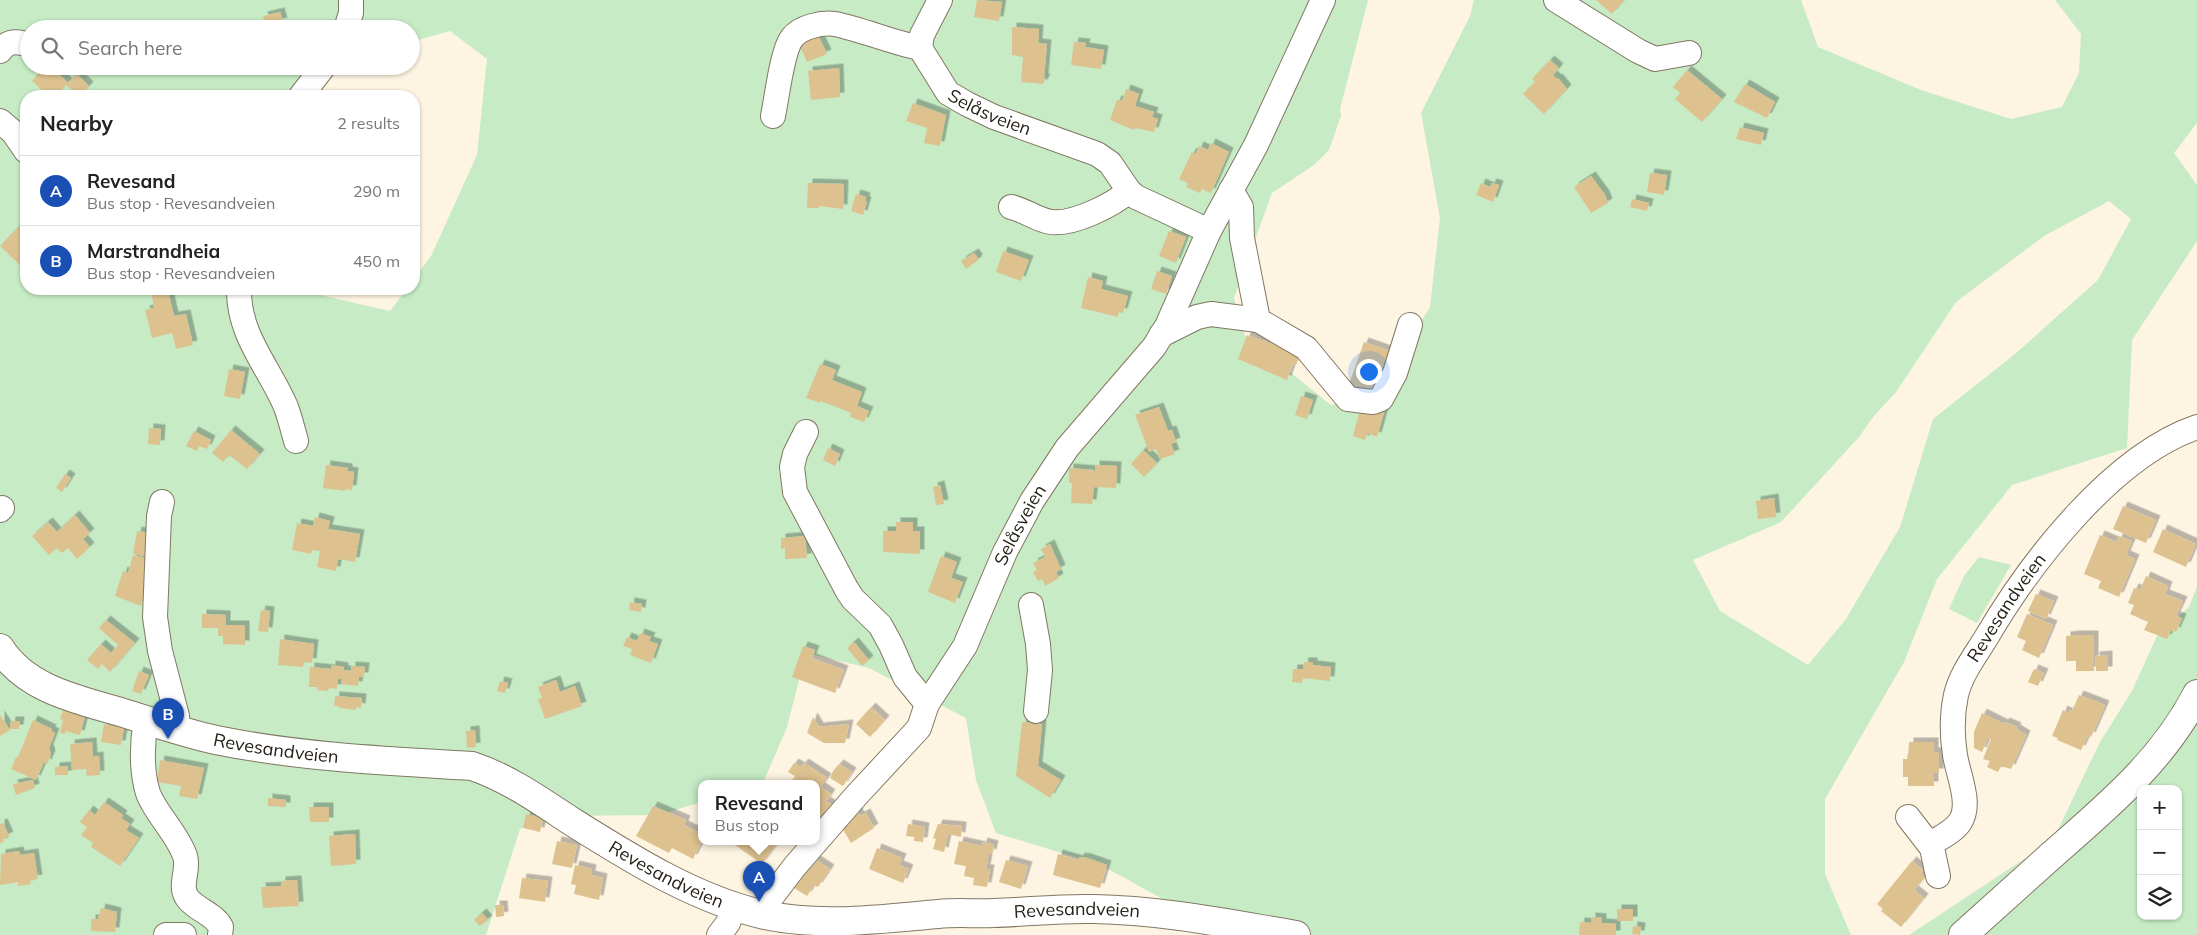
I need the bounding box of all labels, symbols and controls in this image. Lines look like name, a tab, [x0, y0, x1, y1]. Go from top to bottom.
search box	[20, 20, 420, 75]
icon: search	[38, 34, 66, 62]
text: Search here	[78, 36, 182, 60]
street label: Selåsveien	[944, 83, 1034, 140]
text: Nearby	[40, 110, 113, 136]
text: 2 results	[337, 113, 400, 133]
text: Revesand	[87, 169, 175, 193]
text: A	[50, 181, 62, 201]
text: 290 m	[353, 181, 400, 201]
text: Bus stop · Revesandveien	[87, 193, 275, 213]
text: Marstrandheia	[87, 239, 220, 263]
text: B	[50, 251, 62, 271]
text: 450 m	[353, 251, 400, 271]
text: Bus stop · Revesandveien	[87, 263, 275, 283]
your location	[1356, 359, 1382, 385]
street label: Selåsveien	[989, 480, 1051, 569]
street label: Revesandveien	[1962, 548, 2051, 666]
pin: B	[152, 698, 184, 739]
street label: Revesandveien	[211, 728, 340, 768]
popup	[698, 780, 820, 845]
map controls	[2137, 785, 2182, 920]
button: +	[2137, 785, 2182, 830]
text: Revesand	[715, 791, 803, 815]
text: Bus stop	[715, 815, 779, 835]
button: −	[2137, 830, 2182, 875]
street label: Revesandveien	[605, 835, 727, 913]
pin: A	[743, 861, 775, 902]
button: layers	[2137, 875, 2182, 920]
street label: Revesandveien	[1013, 897, 1141, 923]

